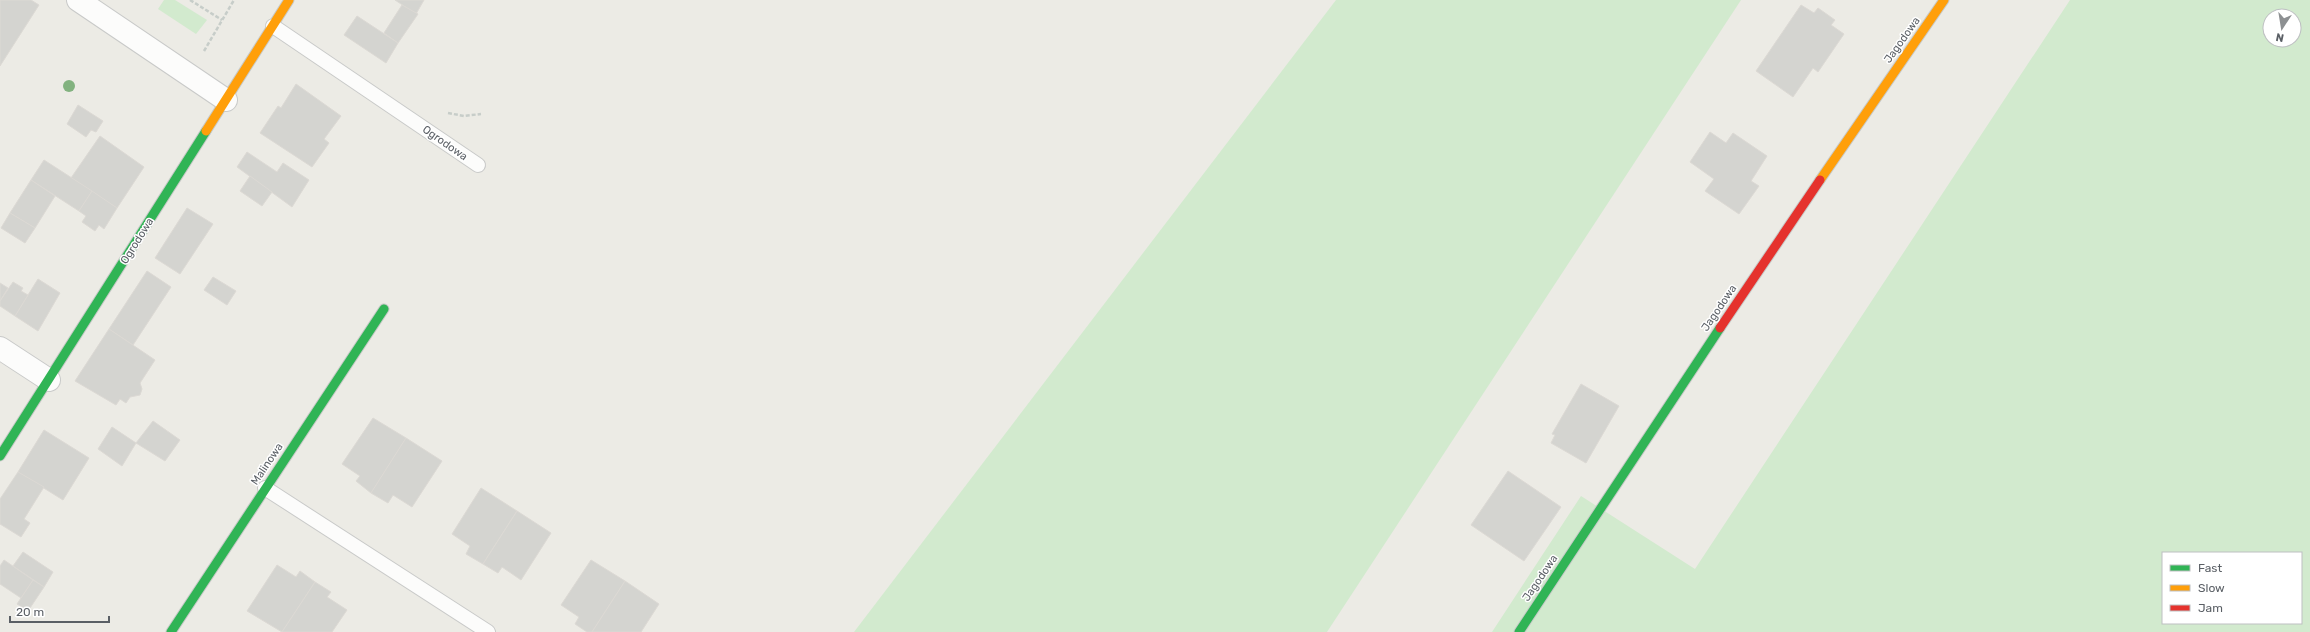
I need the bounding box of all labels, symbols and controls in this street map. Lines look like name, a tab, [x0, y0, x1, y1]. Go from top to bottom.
north arrow	[2262, 8, 2302, 48]
street label: Jagodowa	[1881, 14, 1923, 66]
text: N	[2275, 30, 2285, 44]
street label: Ogrodowa	[420, 123, 470, 163]
street label: Ogrodowa	[118, 216, 156, 266]
street label: Jagodowa	[1699, 282, 1739, 334]
street label: Malinowa	[248, 441, 286, 487]
street label: Jagodowa	[1520, 552, 1560, 604]
legend	[2162, 552, 2302, 624]
text: Fast	[2198, 561, 2222, 575]
text: Slow	[2198, 581, 2225, 595]
scale bar	[10, 598, 109, 624]
text: Jam	[2198, 601, 2223, 615]
text: 20 m	[16, 605, 44, 619]

